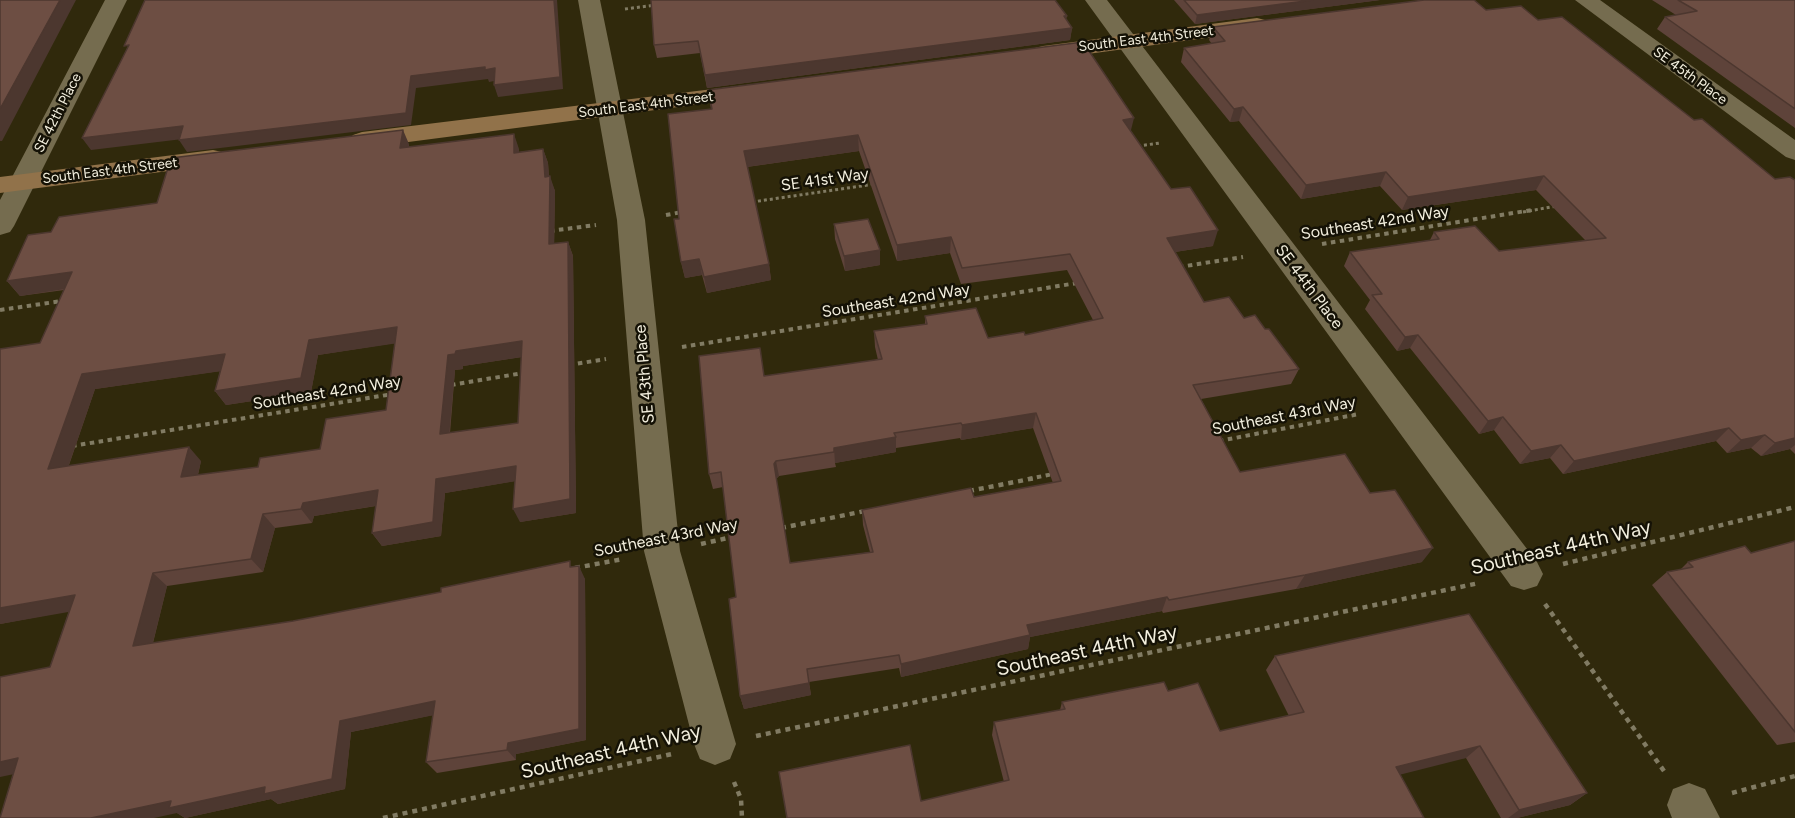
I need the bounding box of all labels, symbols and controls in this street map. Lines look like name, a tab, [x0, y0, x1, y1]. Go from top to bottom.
street label: South East 4th Street	[1077, 22, 1215, 56]
street label: SE 45th Place	[1650, 44, 1730, 108]
street label: SE 42th Place	[31, 70, 85, 156]
street label: South East 4th Street	[577, 88, 715, 122]
street label: South East 4th Street	[41, 154, 179, 188]
street label: SE 41st Way	[780, 164, 870, 196]
street label: Southeast 42nd Way	[1300, 202, 1450, 244]
street label: SE 44th Place	[1271, 241, 1347, 333]
street label: Southeast 42nd Way	[821, 280, 971, 322]
street label: SE 43th Place	[631, 324, 659, 424]
street label: Southeast 42nd Way	[252, 372, 402, 414]
street label: Southeast 43rd Way	[1211, 393, 1357, 439]
street label: Southeast 43rd Way	[593, 515, 739, 561]
street label: Southeast 44th Way	[1469, 516, 1653, 580]
street label: Southeast 44th Way	[994, 620, 1180, 682]
street label: Southeast 44th Way	[519, 720, 703, 784]

